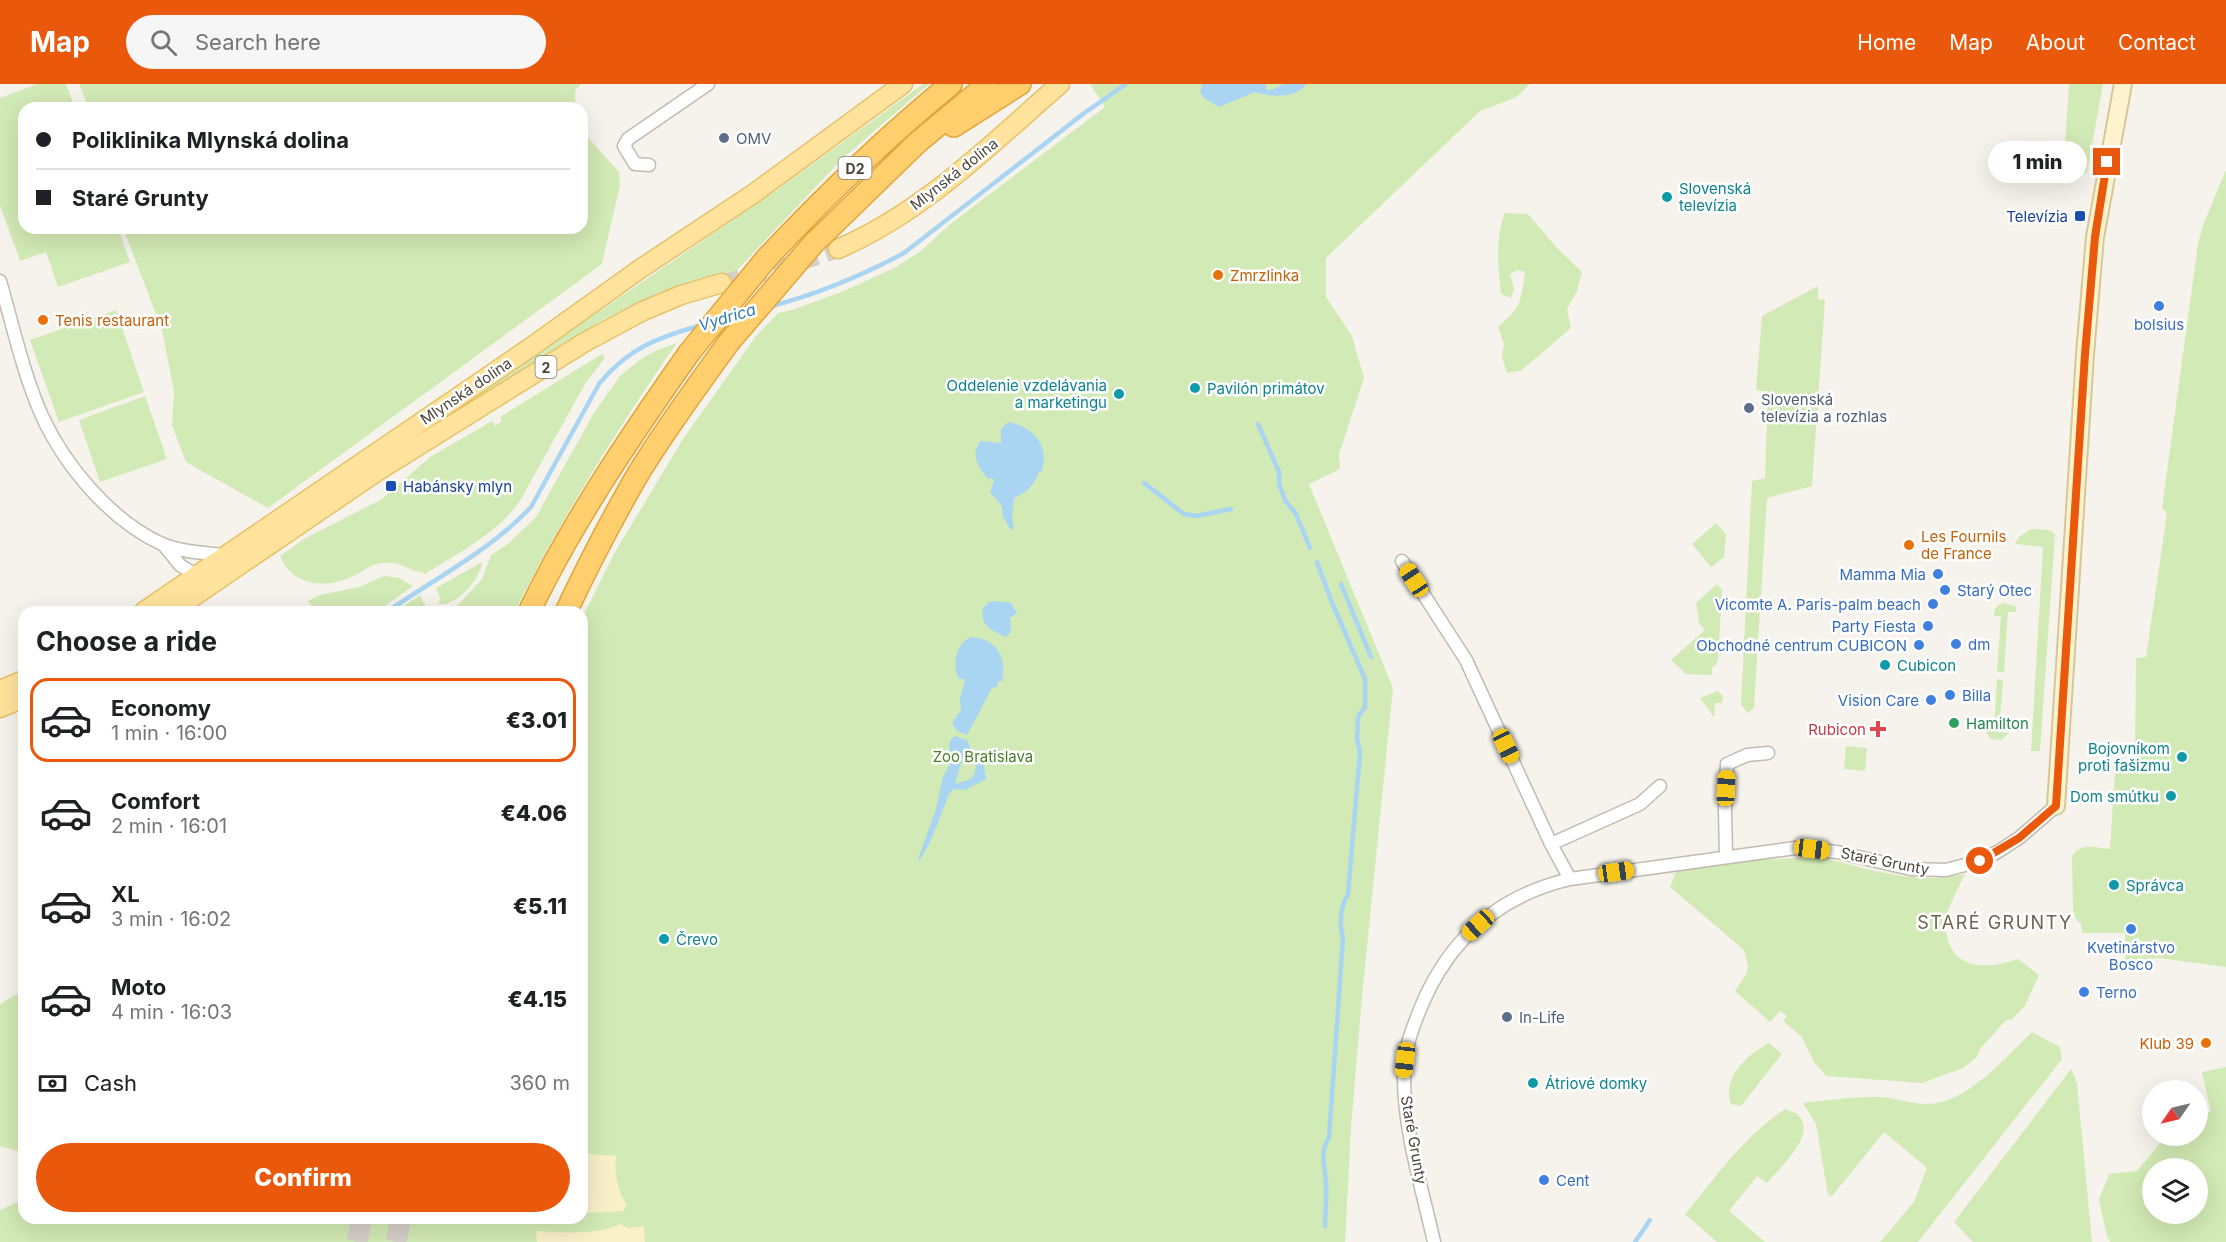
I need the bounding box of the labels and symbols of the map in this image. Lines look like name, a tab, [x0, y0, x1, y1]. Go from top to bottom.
place label: OMV	[736, 129, 771, 148]
marker: OMV	[717, 131, 731, 145]
street label: Mlynská dolina	[906, 134, 1002, 214]
callout: 1 min	[1987, 141, 2086, 183]
route end	[2093, 148, 2120, 175]
road number: D2	[838, 157, 872, 179]
place label: Slovenská televízia	[1679, 179, 1751, 215]
marker: Slovenská televízia	[1660, 190, 1674, 204]
place label: Televízia	[2006, 207, 2068, 226]
marker: Televízia	[2073, 209, 2087, 223]
place label: Zmrzlinka	[1230, 266, 1299, 285]
marker: Zmrzlinka	[1211, 268, 1225, 282]
water label: Vydrica	[696, 299, 758, 335]
marker: bolsius	[2152, 299, 2166, 313]
place label: Tenis restaurant	[55, 311, 169, 330]
marker: Tenis restaurant	[36, 313, 50, 327]
place label: bolsius	[2134, 315, 2184, 334]
street label: Mlynská dolina	[417, 353, 515, 429]
road number: 2	[536, 356, 556, 378]
place label: Oddelenie vzdelávania a marketingu	[947, 376, 1107, 412]
place label: Pavilón primátov	[1207, 379, 1325, 398]
marker: Pavilón primátov	[1188, 381, 1202, 395]
marker: Oddelenie vzdelávania a marketingu	[1112, 387, 1126, 401]
place label: Slovenská televízia a rozhlas	[1761, 390, 1887, 426]
marker: Slovenská televízia a rozhlas	[1742, 401, 1756, 415]
place label: Habánsky mlyn	[403, 477, 512, 496]
marker: Habánsky mlyn	[384, 479, 398, 493]
place label: Les Fournils de France	[1921, 527, 2006, 563]
marker: Les Fournils de France	[1902, 538, 1916, 552]
car	[1397, 560, 1431, 600]
place label: Mamma Mia	[1840, 565, 1926, 584]
marker: Mamma Mia	[1931, 567, 1945, 581]
place label: Starý Otec	[1957, 581, 2032, 600]
marker: Starý Otec	[1938, 583, 1952, 597]
place label: Vicomte A. Paris-palm beach	[1715, 595, 1921, 614]
marker: Vicomte A. Paris-palm beach	[1926, 597, 1940, 611]
place label: Party Fiesta	[1832, 617, 1916, 636]
marker: Party Fiesta	[1921, 619, 1935, 633]
place label: dm	[1968, 635, 1990, 654]
place label: Obchodné centrum CUBICON	[1696, 636, 1907, 655]
marker: dm	[1949, 637, 1963, 651]
marker: Obchodné centrum CUBICON	[1912, 638, 1926, 652]
place label: Cubicon	[1897, 656, 1956, 675]
marker: Cubicon	[1878, 658, 1892, 672]
place label: Billa	[1962, 686, 1991, 705]
marker: Billa	[1943, 688, 1957, 702]
place label: Vision Care	[1838, 691, 1919, 710]
marker: Vision Care	[1924, 693, 1938, 707]
place label: Hamilton	[1966, 714, 2029, 733]
marker: Hamilton	[1947, 716, 1961, 730]
place label: Rubicon	[1808, 720, 1866, 739]
marker: Rubicon	[1871, 722, 1885, 736]
car	[1490, 726, 1522, 766]
place label: Bojovníkom proti fašizmu	[2078, 739, 2170, 775]
park label: Zoo Bratislava	[933, 747, 1033, 766]
marker: Bojovníkom proti fašizmu	[2175, 750, 2189, 764]
car	[1716, 770, 1736, 806]
place label: Dom smútku	[2070, 787, 2159, 806]
marker: Dom smútku	[2164, 789, 2178, 803]
car	[1793, 838, 1831, 860]
street label: Staré Grunty	[1839, 843, 1931, 879]
route start	[1966, 847, 1993, 874]
car	[1597, 861, 1635, 883]
place label: Správca	[2126, 876, 2184, 895]
marker: Správca	[2107, 878, 2121, 892]
car	[1459, 906, 1497, 944]
district label: STARÉ GRUNTY	[1917, 911, 2073, 933]
marker: Kvetinárstvo Bosco	[2124, 922, 2138, 936]
place label: Črevo	[676, 930, 718, 949]
marker: Črevo	[657, 932, 671, 946]
place label: Kvetinárstvo Bosco	[2087, 938, 2175, 974]
place label: Terno	[2096, 983, 2137, 1002]
marker: Terno	[2077, 985, 2091, 999]
place label: In-Life	[1519, 1008, 1565, 1027]
marker: In-Life	[1500, 1010, 1514, 1024]
place label: Klub 39	[2139, 1034, 2194, 1053]
marker: Klub 39	[2199, 1036, 2213, 1050]
car	[1394, 1041, 1416, 1079]
place label: Átriové domky	[1545, 1074, 1648, 1093]
marker: Átriové domky	[1526, 1076, 1540, 1090]
north arrow	[2142, 1080, 2208, 1146]
street label: Staré Grunty	[1397, 1094, 1431, 1186]
place label: Cent	[1556, 1171, 1590, 1190]
marker: Cent	[1537, 1173, 1551, 1187]

